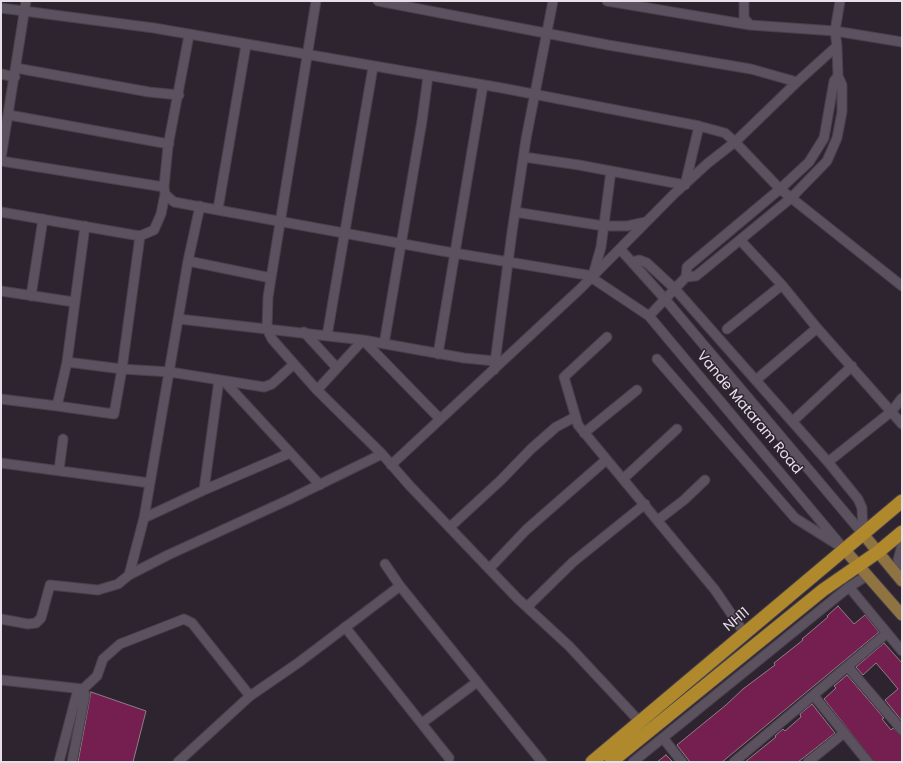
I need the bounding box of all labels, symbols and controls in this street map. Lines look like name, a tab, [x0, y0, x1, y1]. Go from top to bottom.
street label: Vande Mataram Road	[693, 348, 805, 478]
street label: NH11	[721, 604, 753, 636]

